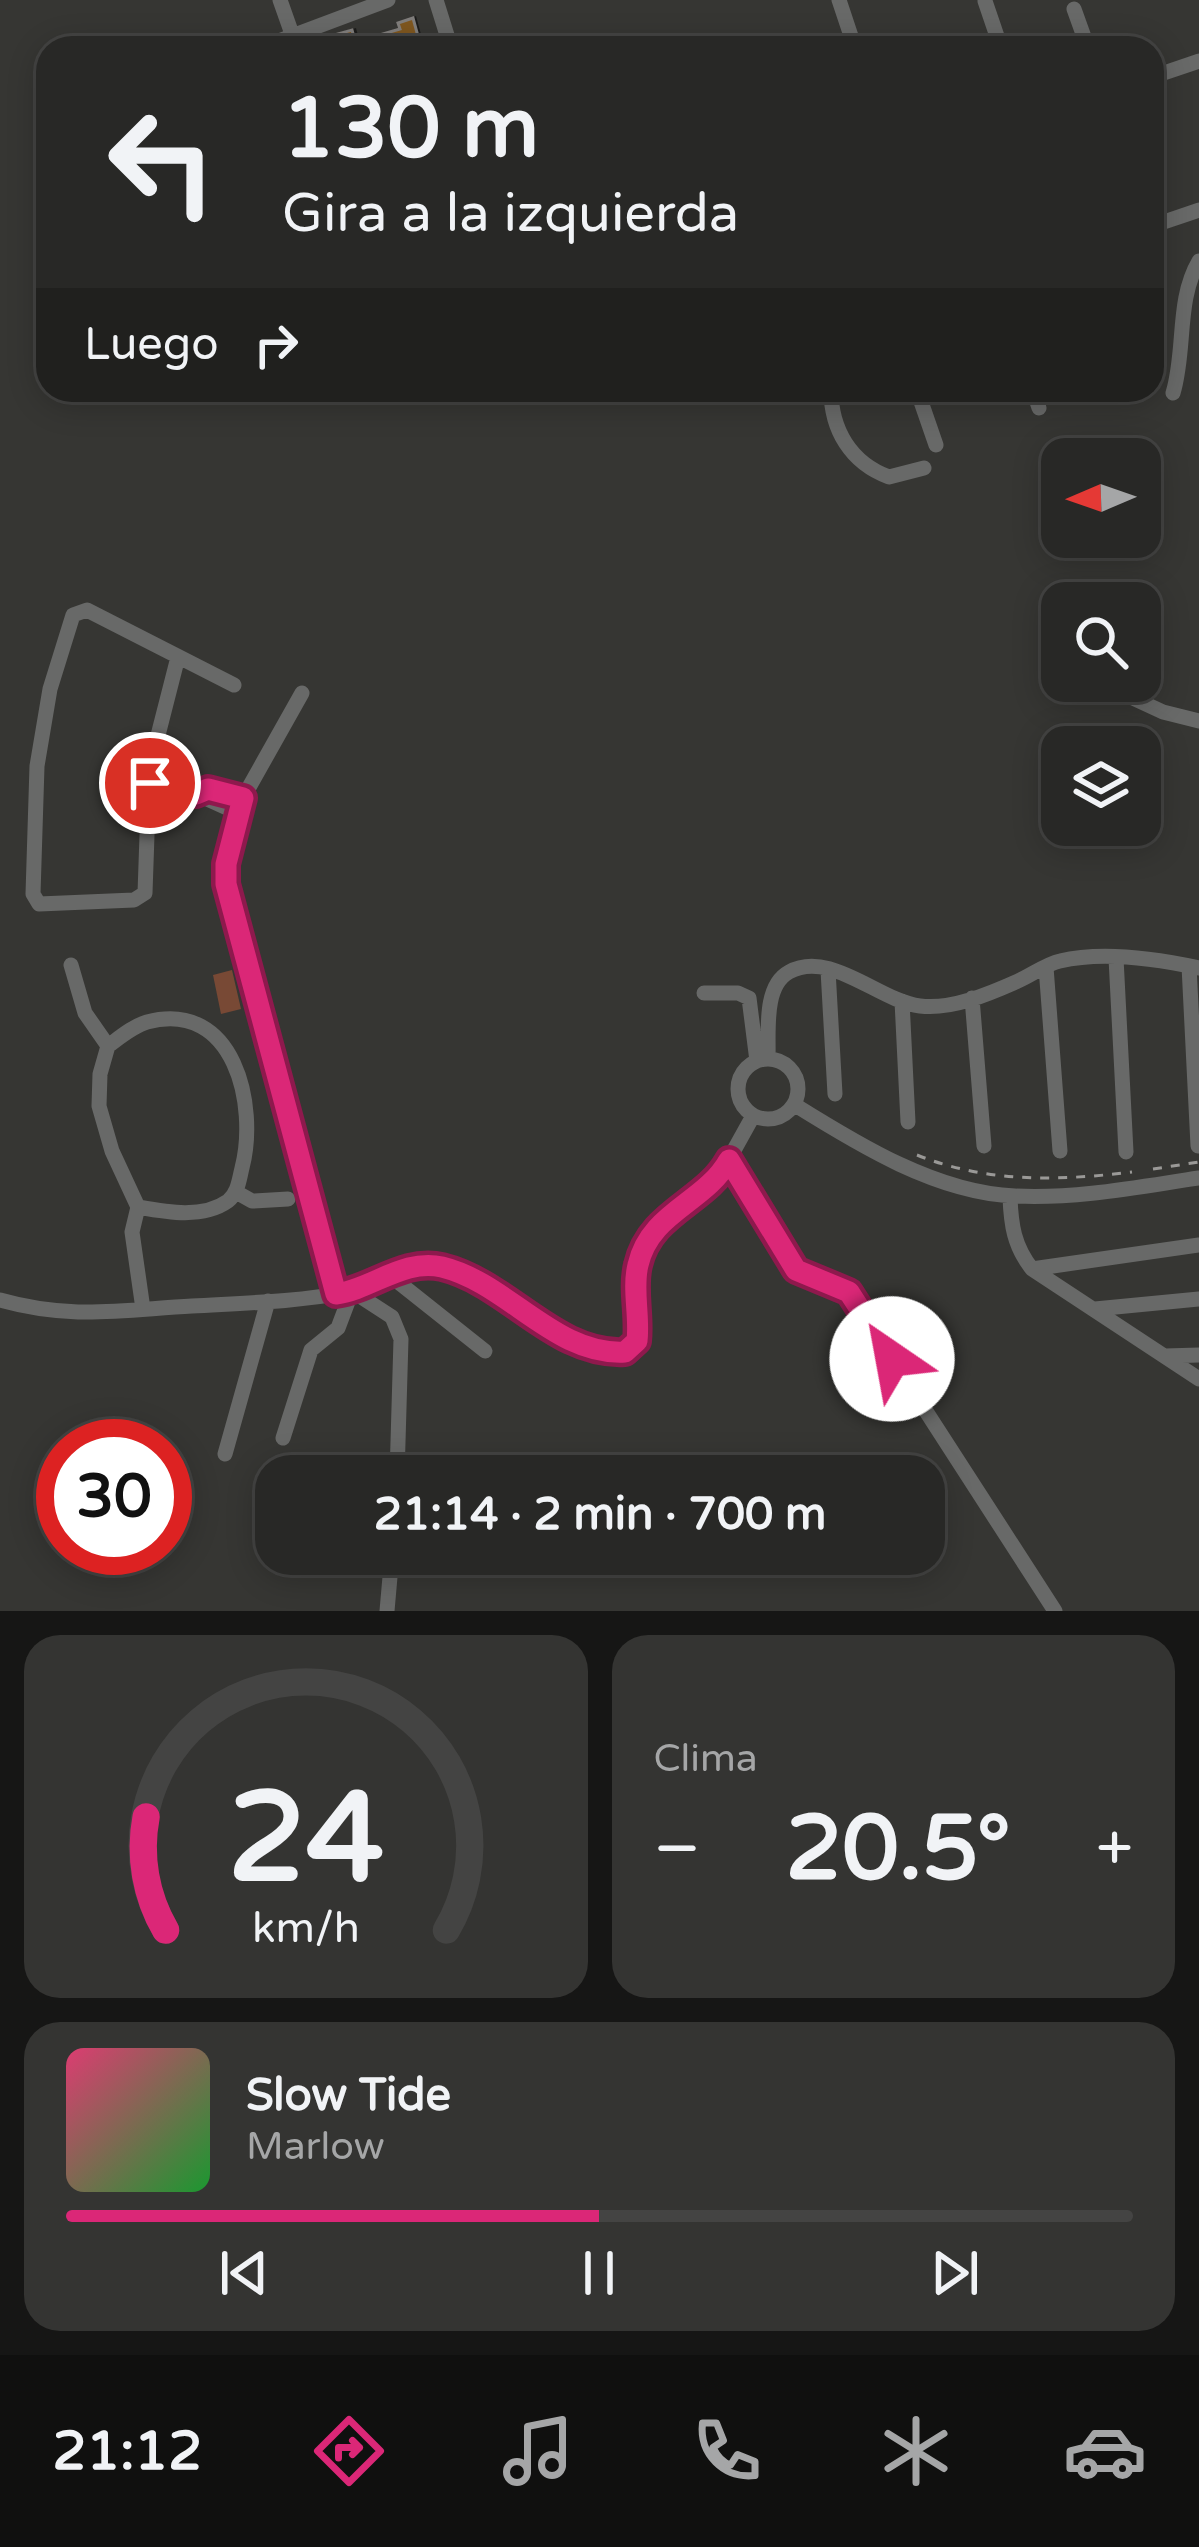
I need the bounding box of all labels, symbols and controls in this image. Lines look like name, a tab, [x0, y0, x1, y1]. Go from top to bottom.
text: 130 m	[282, 79, 539, 180]
icon: left	[84, 84, 240, 240]
text: Gira a la izquierda	[282, 181, 739, 246]
icon: right	[243, 312, 309, 378]
text: Luego	[84, 318, 219, 372]
north arrow	[1041, 438, 1161, 558]
map controls	[1041, 438, 1161, 846]
button: search	[1041, 582, 1161, 702]
button: layers	[1041, 726, 1161, 846]
pin	[99, 732, 201, 834]
icon: arrive	[117, 750, 183, 816]
position arrow	[829, 1296, 955, 1422]
speed limit sign: 30	[36, 1419, 192, 1575]
text: 21:14 · 2 min · 700 m	[374, 1488, 826, 1542]
text: Clima	[654, 1735, 758, 1782]
text: 24	[227, 1764, 384, 1915]
text: 20.5°	[786, 1795, 1011, 1904]
text: −	[654, 1809, 701, 1889]
text: +	[1096, 1809, 1133, 1889]
text: km/h	[252, 1902, 360, 1953]
text: Slow Tide	[246, 2069, 451, 2123]
text: Marlow	[246, 2123, 385, 2170]
icon: previous	[211, 2240, 277, 2306]
icon: pause	[566, 2240, 632, 2306]
icon: next	[922, 2240, 988, 2306]
icon: directions	[307, 2409, 391, 2493]
icon: music	[496, 2409, 580, 2493]
icon: phone	[685, 2409, 769, 2493]
icon: climate	[874, 2409, 958, 2493]
icon: car	[1063, 2409, 1147, 2493]
text: 21:12	[52, 2419, 202, 2484]

